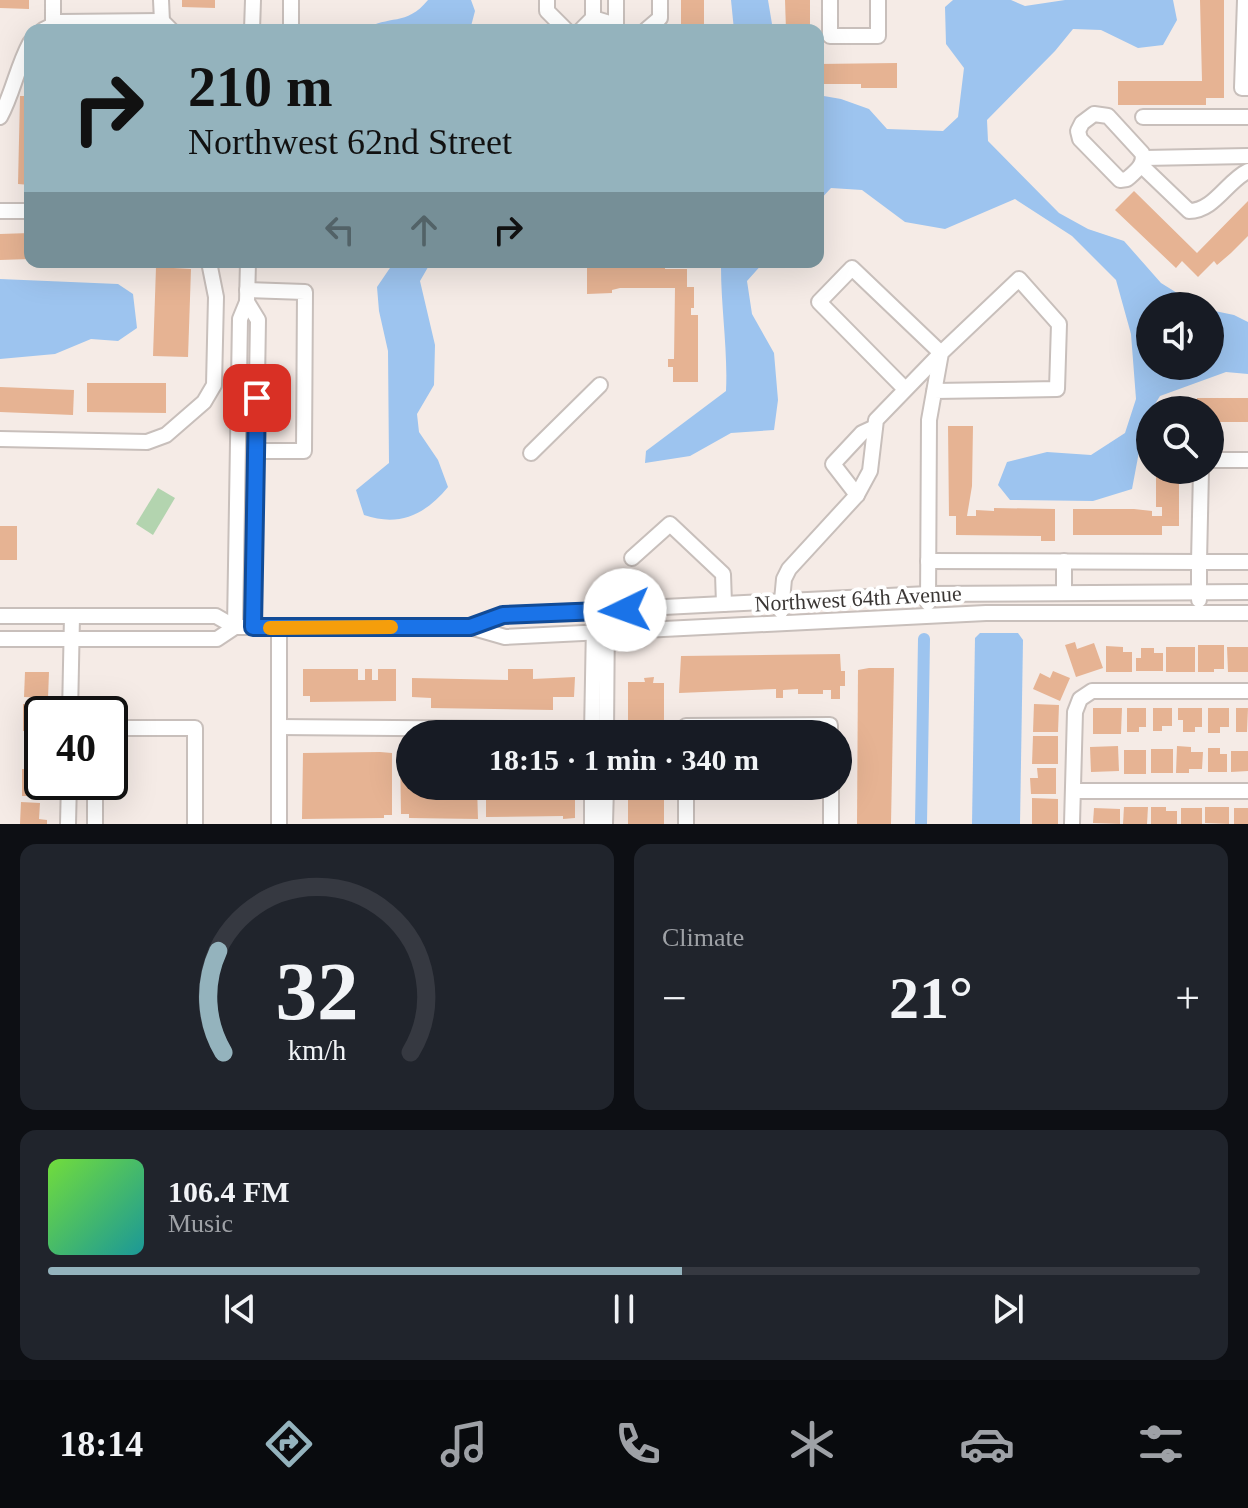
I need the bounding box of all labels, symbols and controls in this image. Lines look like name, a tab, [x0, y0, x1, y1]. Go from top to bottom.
icon: right	[56, 56, 160, 160]
text: 210 m	[188, 56, 333, 118]
text: Northwest 62nd Street	[188, 122, 512, 162]
icon: left	[318, 208, 362, 252]
icon: ahead	[402, 208, 446, 252]
icon: right	[486, 208, 530, 252]
map controls	[1136, 292, 1224, 484]
button: sound	[1136, 292, 1224, 380]
pin	[223, 364, 291, 432]
icon: arrive	[235, 376, 279, 420]
button: search	[1136, 396, 1224, 484]
position arrow	[583, 568, 667, 652]
street label: Northwest 64th Avenue	[754, 581, 962, 616]
speed limit sign: 40	[24, 696, 128, 800]
text: 18:15 · 1 min · 340 m	[489, 743, 759, 776]
text: Climate	[662, 923, 744, 952]
text: 32	[275, 945, 359, 1037]
text: 21°	[889, 965, 973, 1031]
text: −	[662, 974, 687, 1023]
text: +	[1175, 974, 1200, 1023]
text: km/h	[288, 1035, 346, 1066]
text: 106.4 FM	[168, 1175, 290, 1208]
text: Music	[168, 1209, 233, 1238]
icon: previous	[218, 1287, 262, 1331]
icon: pause	[602, 1287, 646, 1331]
icon: next	[986, 1287, 1030, 1331]
icon: directions	[261, 1416, 317, 1472]
icon: music	[436, 1416, 492, 1472]
icon: phone	[610, 1416, 666, 1472]
icon: climate	[784, 1416, 840, 1472]
icon: car	[959, 1416, 1015, 1472]
icon: filters	[1133, 1416, 1189, 1472]
text: 18:14	[59, 1424, 143, 1464]

